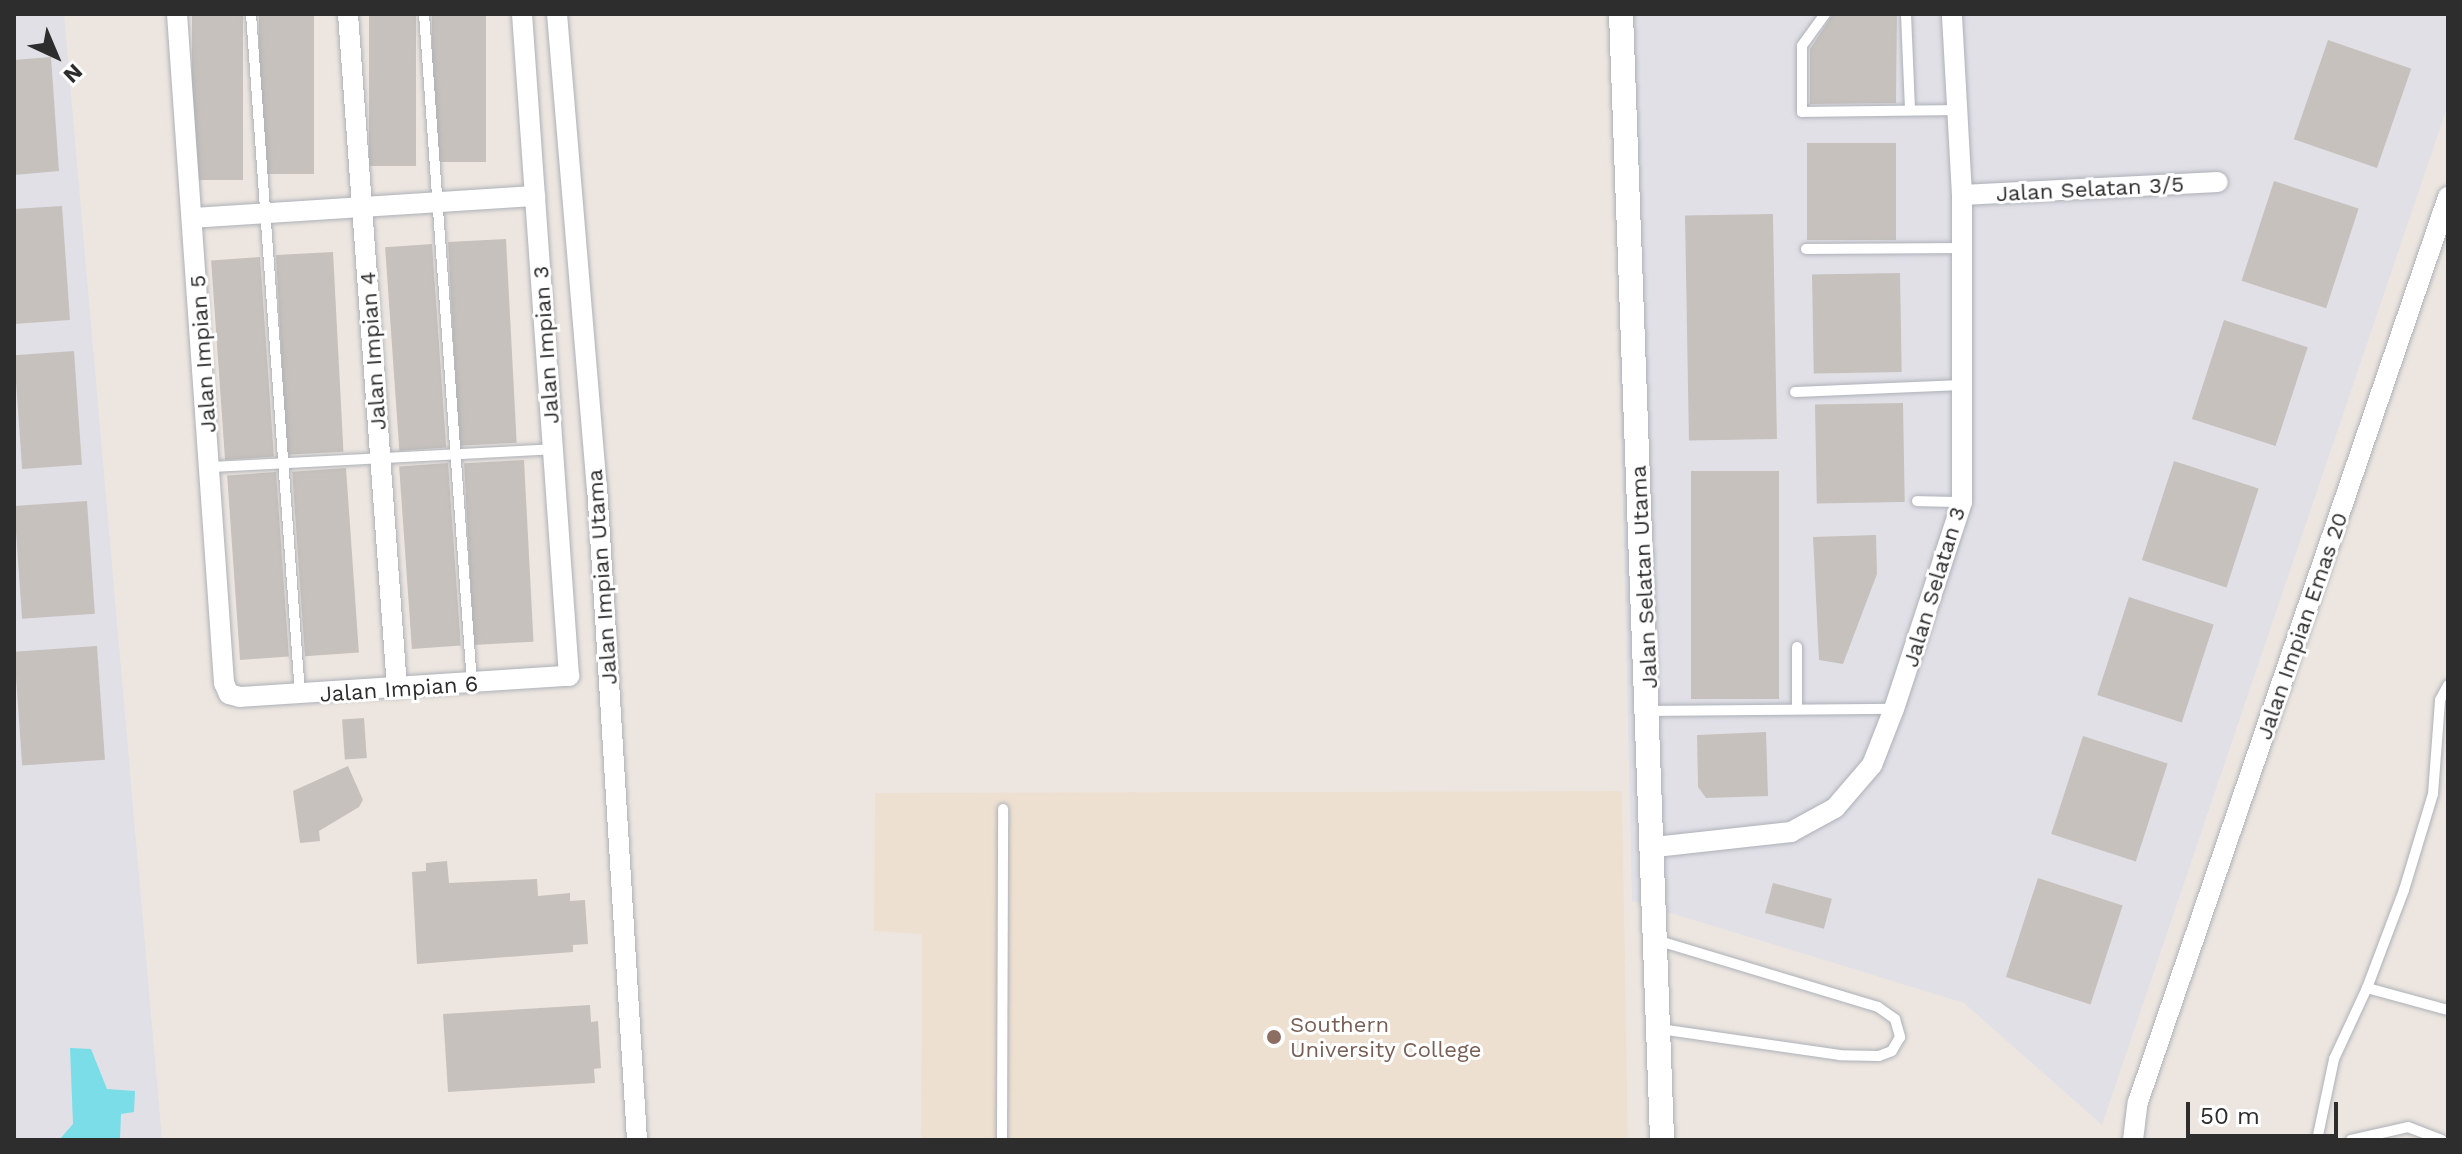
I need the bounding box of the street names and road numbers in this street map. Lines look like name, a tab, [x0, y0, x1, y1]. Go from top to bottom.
street label: Jalan Selatan 3/5	[1995, 171, 2185, 207]
street label: Jalan Impian 3	[527, 265, 565, 425]
street label: Jalan Impian 4	[354, 271, 392, 431]
street label: Jalan Impian 5	[184, 274, 222, 434]
street label: Jalan Selatan Utama	[1625, 465, 1663, 689]
street label: Jalan Impian Utama	[581, 468, 623, 686]
street label: Jalan Selatan 3	[1897, 504, 1971, 670]
street label: Jalan Impian Emas 20	[2251, 509, 2353, 743]
street label: Jalan Impian 6	[319, 670, 479, 708]

